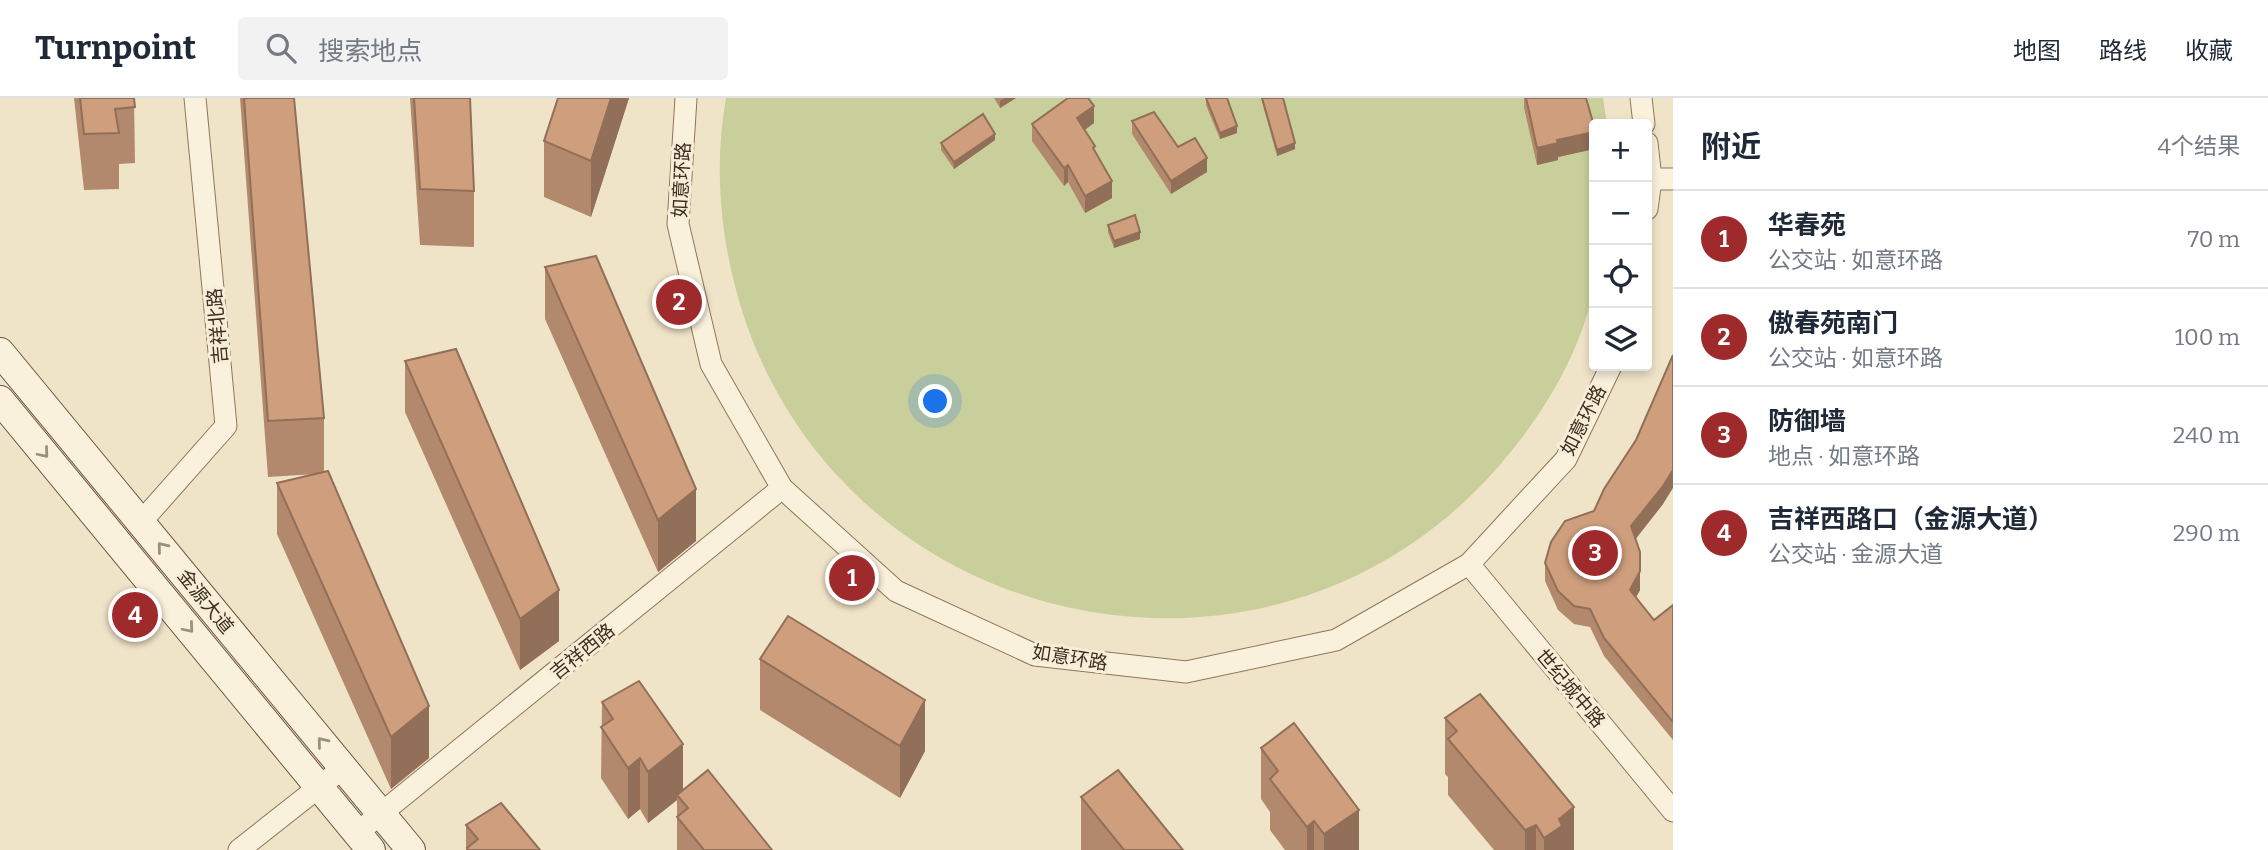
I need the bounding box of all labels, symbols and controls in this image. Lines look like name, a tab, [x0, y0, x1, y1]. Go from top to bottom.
search box	[238, 17, 728, 80]
text: Turnpoint	[35, 28, 196, 68]
icon: search	[262, 29, 300, 67]
text: 搜索地点	[318, 36, 422, 67]
text: 地图	[2013, 37, 2061, 65]
text: 路线	[2099, 37, 2147, 65]
text: 收藏	[2185, 37, 2233, 65]
map controls	[1589, 119, 1652, 371]
button: +	[1589, 119, 1652, 182]
text: 附近	[1701, 129, 1761, 165]
text: 4个结果	[2158, 132, 2240, 160]
street label: 如意环路	[668, 141, 695, 219]
button: −	[1589, 182, 1652, 245]
text: 华春苑	[1768, 210, 1846, 241]
text: 1	[1719, 225, 1729, 253]
text: 70 m	[2188, 225, 2240, 253]
button: locate	[1589, 245, 1652, 308]
text: 公交站 · 如意环路	[1768, 246, 1943, 274]
pin: 2	[656, 276, 702, 328]
street label: 吉祥北路	[203, 287, 232, 365]
button: layers	[1589, 308, 1652, 371]
text: 傲春苑南门	[1768, 308, 1898, 339]
text: 2	[1718, 323, 1730, 351]
text: 100 m	[2175, 323, 2240, 351]
text: 公交站 · 如意环路	[1768, 344, 1943, 372]
street label: 如意环路	[1556, 381, 1611, 459]
your location	[918, 384, 952, 418]
text: 防御墙	[1768, 406, 1846, 437]
text: 3	[1717, 421, 1731, 449]
text: 240 m	[2173, 421, 2240, 449]
text: 地点 · 如意环路	[1768, 442, 1920, 470]
one-way arrow	[35, 445, 48, 457]
text: 吉祥西路口（金源大道）	[1768, 504, 2054, 535]
text: 4	[1717, 519, 1731, 547]
text: 290 m	[2173, 519, 2240, 547]
pin: 3	[1572, 527, 1618, 579]
text: 公交站 · 金源大道	[1768, 540, 1943, 568]
one-way arrow	[158, 543, 170, 556]
pin: 1	[829, 552, 875, 604]
street label: 金源大道	[173, 565, 238, 638]
pin: 4	[112, 589, 158, 641]
street label: 吉祥西路	[546, 619, 619, 684]
one-way arrow	[180, 620, 193, 632]
street label: 如意环路	[1031, 640, 1109, 675]
street label: 世纪城中路	[1531, 645, 1610, 732]
one-way arrow	[318, 738, 330, 751]

